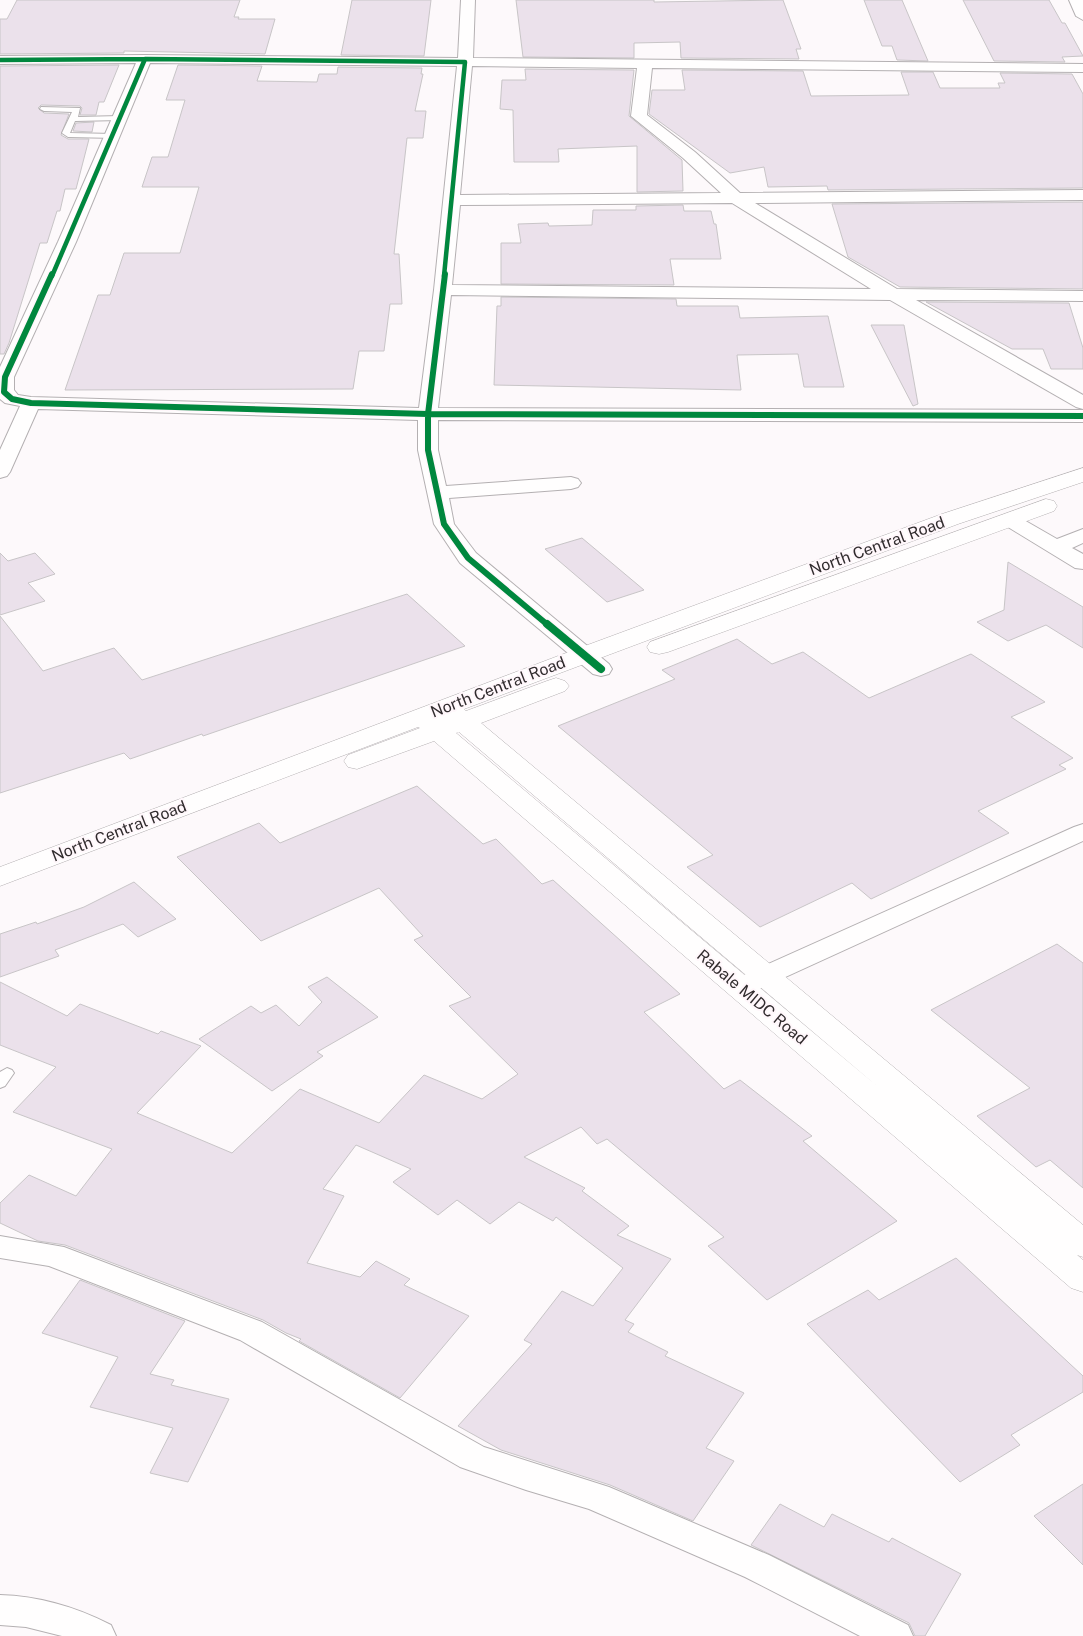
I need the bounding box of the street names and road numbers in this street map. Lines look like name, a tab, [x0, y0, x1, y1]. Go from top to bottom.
street label: North Central Road	[807, 513, 947, 579]
street label: North Central Road	[428, 653, 568, 721]
street label: North Central Road	[49, 797, 189, 865]
street label: Rabale MIDC Road	[693, 945, 811, 1049]

